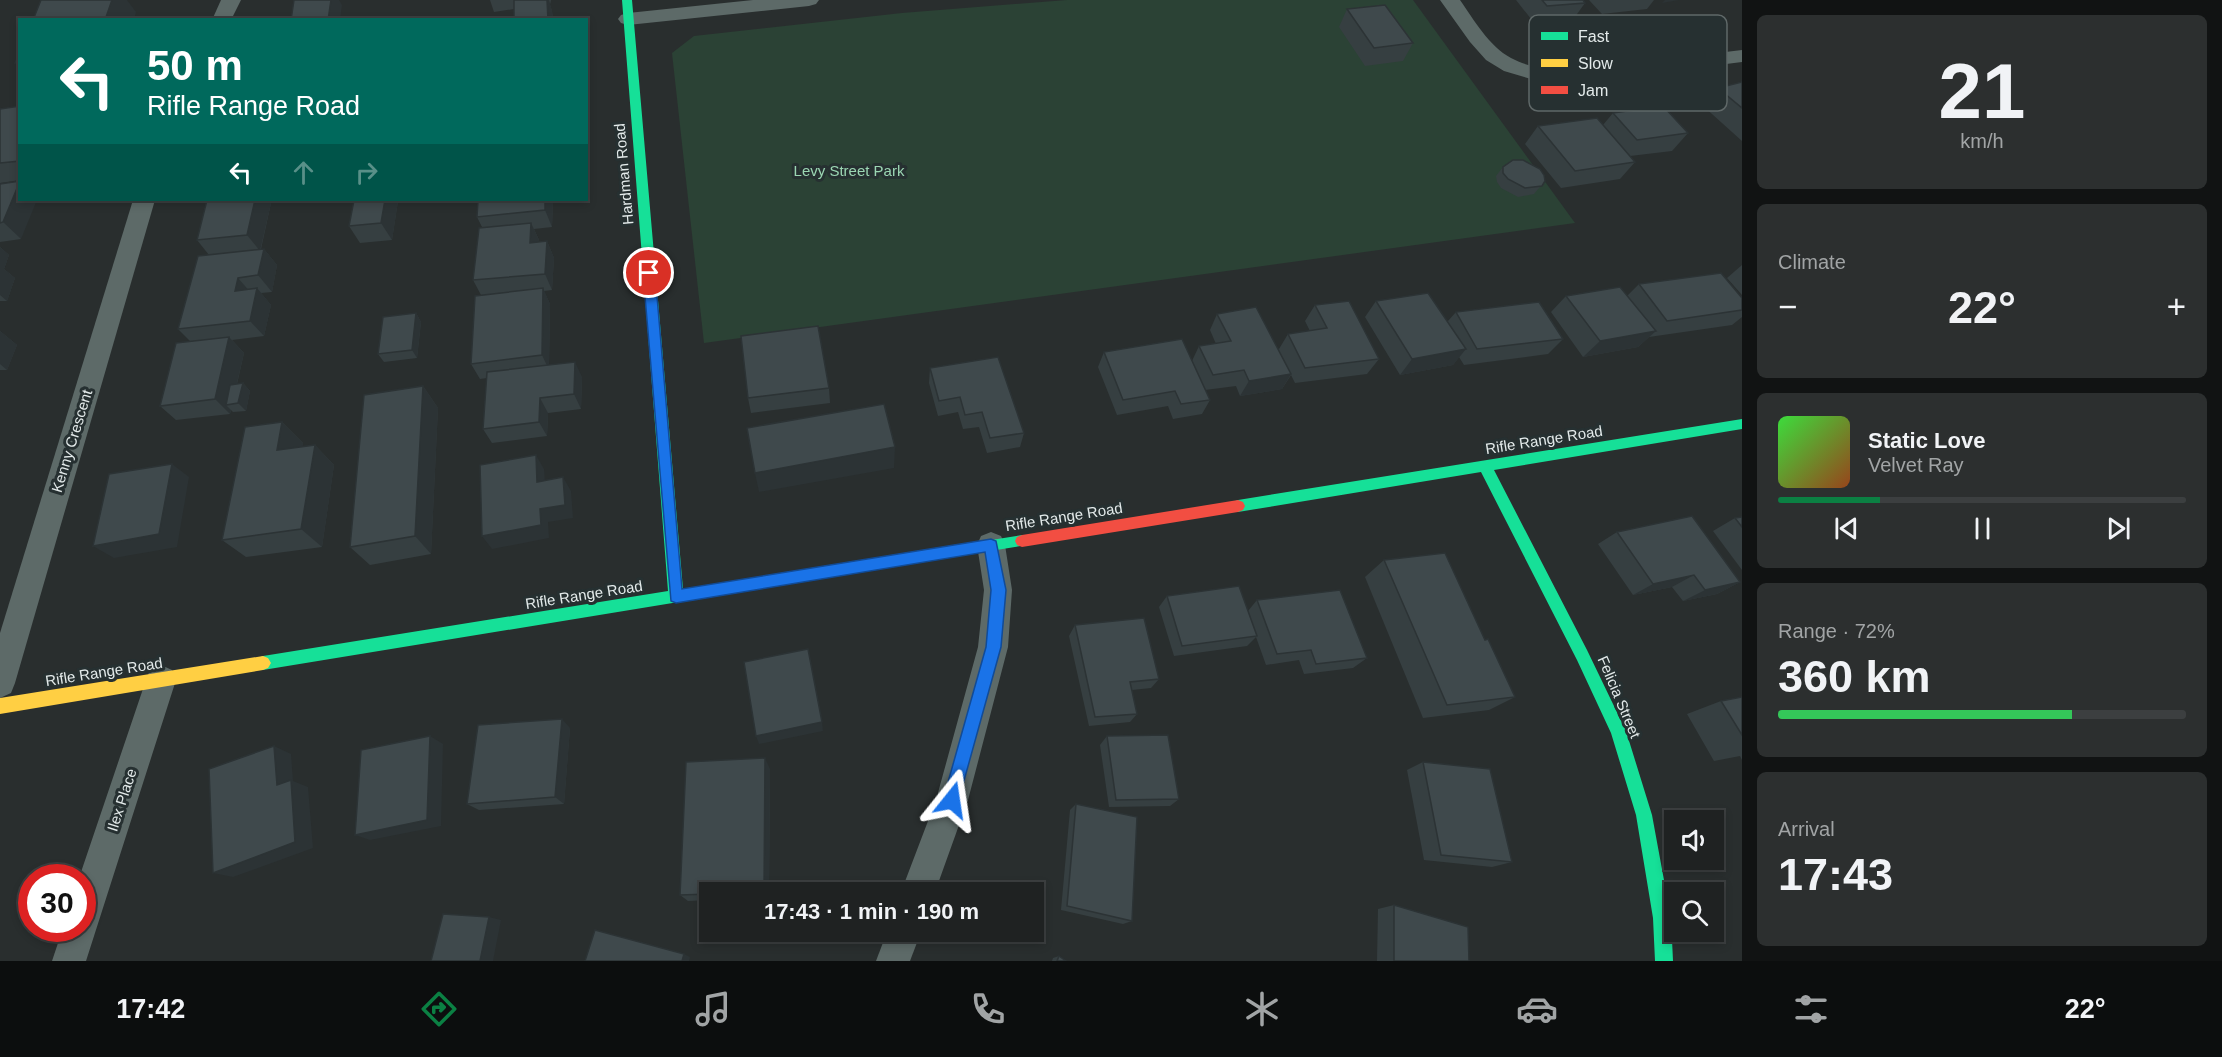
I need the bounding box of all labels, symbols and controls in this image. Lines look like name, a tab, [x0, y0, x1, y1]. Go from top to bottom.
legend	[1529, 15, 1727, 111]
text: Fast	[1578, 28, 1610, 45]
icon: left	[48, 42, 126, 120]
text: 50 m	[147, 42, 243, 89]
text: 21	[1939, 47, 2025, 135]
text: Slow	[1578, 55, 1613, 72]
text: Jam	[1578, 82, 1608, 99]
text: Rifle Range Road	[147, 91, 360, 121]
street label: Hardman Road	[611, 123, 636, 225]
text: km/h	[1960, 130, 2004, 152]
icon: left	[224, 156, 257, 189]
icon: ahead	[287, 156, 320, 189]
icon: right	[350, 156, 383, 189]
park label: Levy Street Park	[794, 162, 905, 179]
pin	[623, 247, 674, 298]
text: Climate	[1778, 251, 1846, 273]
icon: arrive	[632, 256, 665, 289]
text: 22°	[1948, 282, 2016, 333]
text: −	[1778, 288, 1797, 325]
text: +	[2167, 288, 2186, 325]
street label: Kenny Crescent	[48, 387, 95, 494]
street label: Rifle Range Road	[1484, 422, 1604, 457]
text: Static Love	[1868, 428, 1985, 453]
text: Velvet Ray	[1868, 454, 1964, 476]
street label: Rifle Range Road	[1004, 499, 1124, 534]
icon: previous	[1830, 512, 1863, 545]
icon: pause	[1966, 512, 1999, 545]
icon: next	[2102, 512, 2135, 545]
street label: Rifle Range Road	[524, 577, 644, 612]
text: Range · 72%	[1778, 620, 1895, 642]
text: 360 km	[1778, 651, 1931, 702]
street label: Felicia Street	[1595, 653, 1645, 741]
street label: Rifle Range Road	[44, 654, 164, 689]
street label: Ilex Place	[103, 766, 140, 833]
position arrow	[920, 768, 984, 832]
map controls	[1664, 810, 1724, 942]
button: sound	[1664, 810, 1724, 870]
text: Arrival	[1778, 818, 1835, 840]
text: 17:43	[1778, 849, 1893, 900]
speed limit sign: 30	[18, 864, 96, 942]
button: search	[1664, 882, 1724, 942]
text: 17:43 · 1 min · 190 m	[764, 899, 979, 924]
icon: directions	[418, 988, 460, 1030]
icon: music	[692, 988, 734, 1030]
icon: phone	[967, 988, 1009, 1030]
icon: climate	[1241, 988, 1283, 1030]
icon: car	[1516, 988, 1558, 1030]
icon: filters	[1790, 988, 1832, 1030]
text: 17:42	[116, 994, 185, 1024]
text: 22°	[2065, 994, 2106, 1024]

